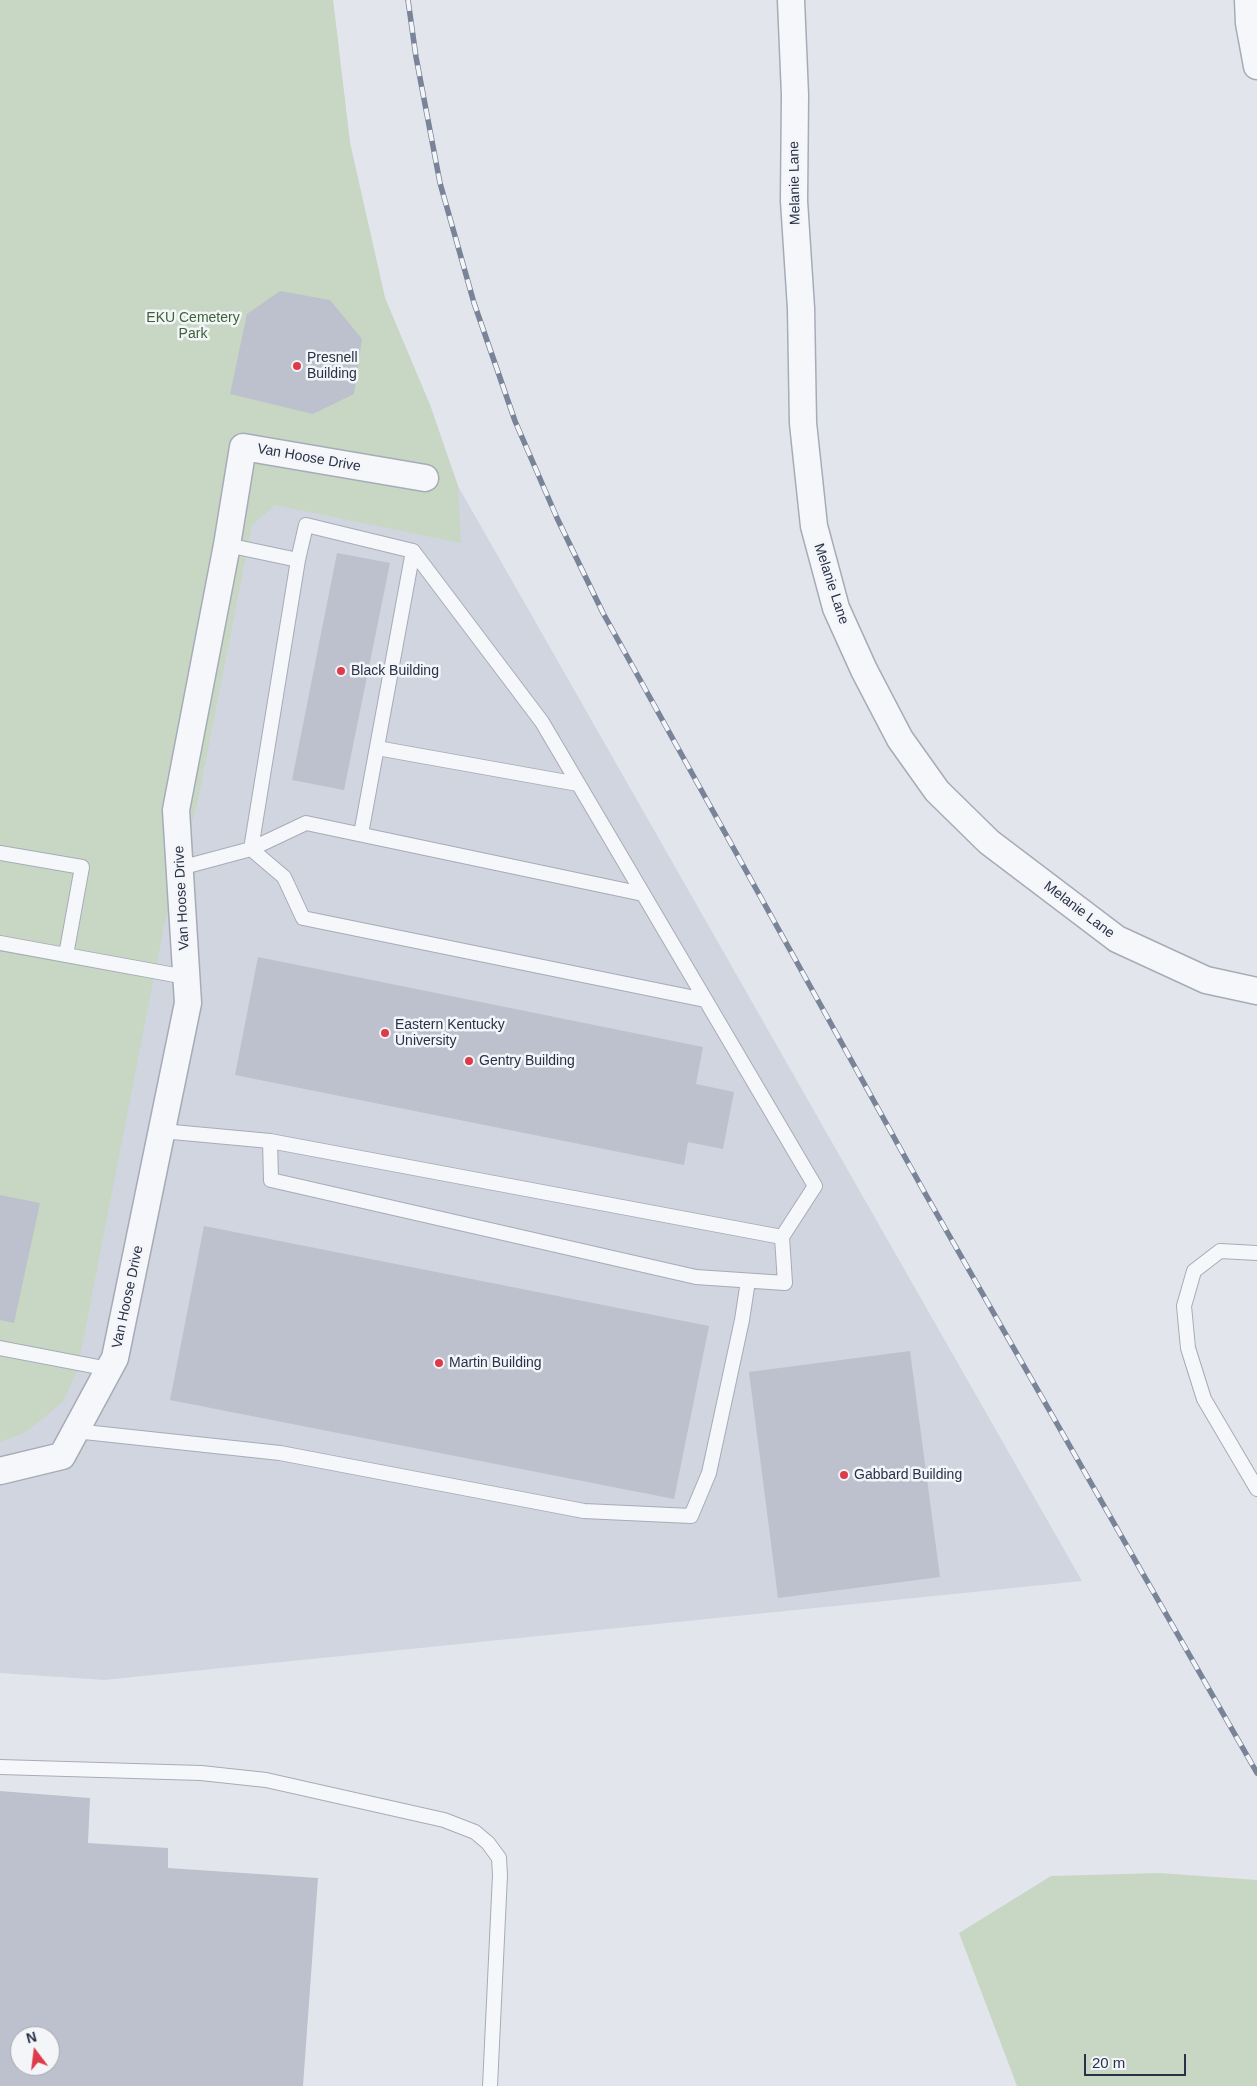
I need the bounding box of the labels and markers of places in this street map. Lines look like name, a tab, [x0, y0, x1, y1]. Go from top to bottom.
place label: Presnell Building	[307, 350, 358, 382]
marker: Presnell Building	[291, 360, 303, 372]
place label: Black Building	[351, 663, 439, 679]
marker: Black Building	[335, 665, 347, 677]
place label: Eastern Kentucky University	[395, 1017, 505, 1050]
marker: Eastern Kentucky University	[379, 1027, 391, 1039]
place label: Gentry Building	[479, 1053, 575, 1069]
marker: Gentry Building	[463, 1055, 475, 1067]
place label: Martin Building	[449, 1355, 542, 1371]
marker: Martin Building	[433, 1357, 445, 1369]
place label: Gabbard Building	[854, 1467, 962, 1483]
marker: Gabbard Building	[838, 1469, 850, 1481]

